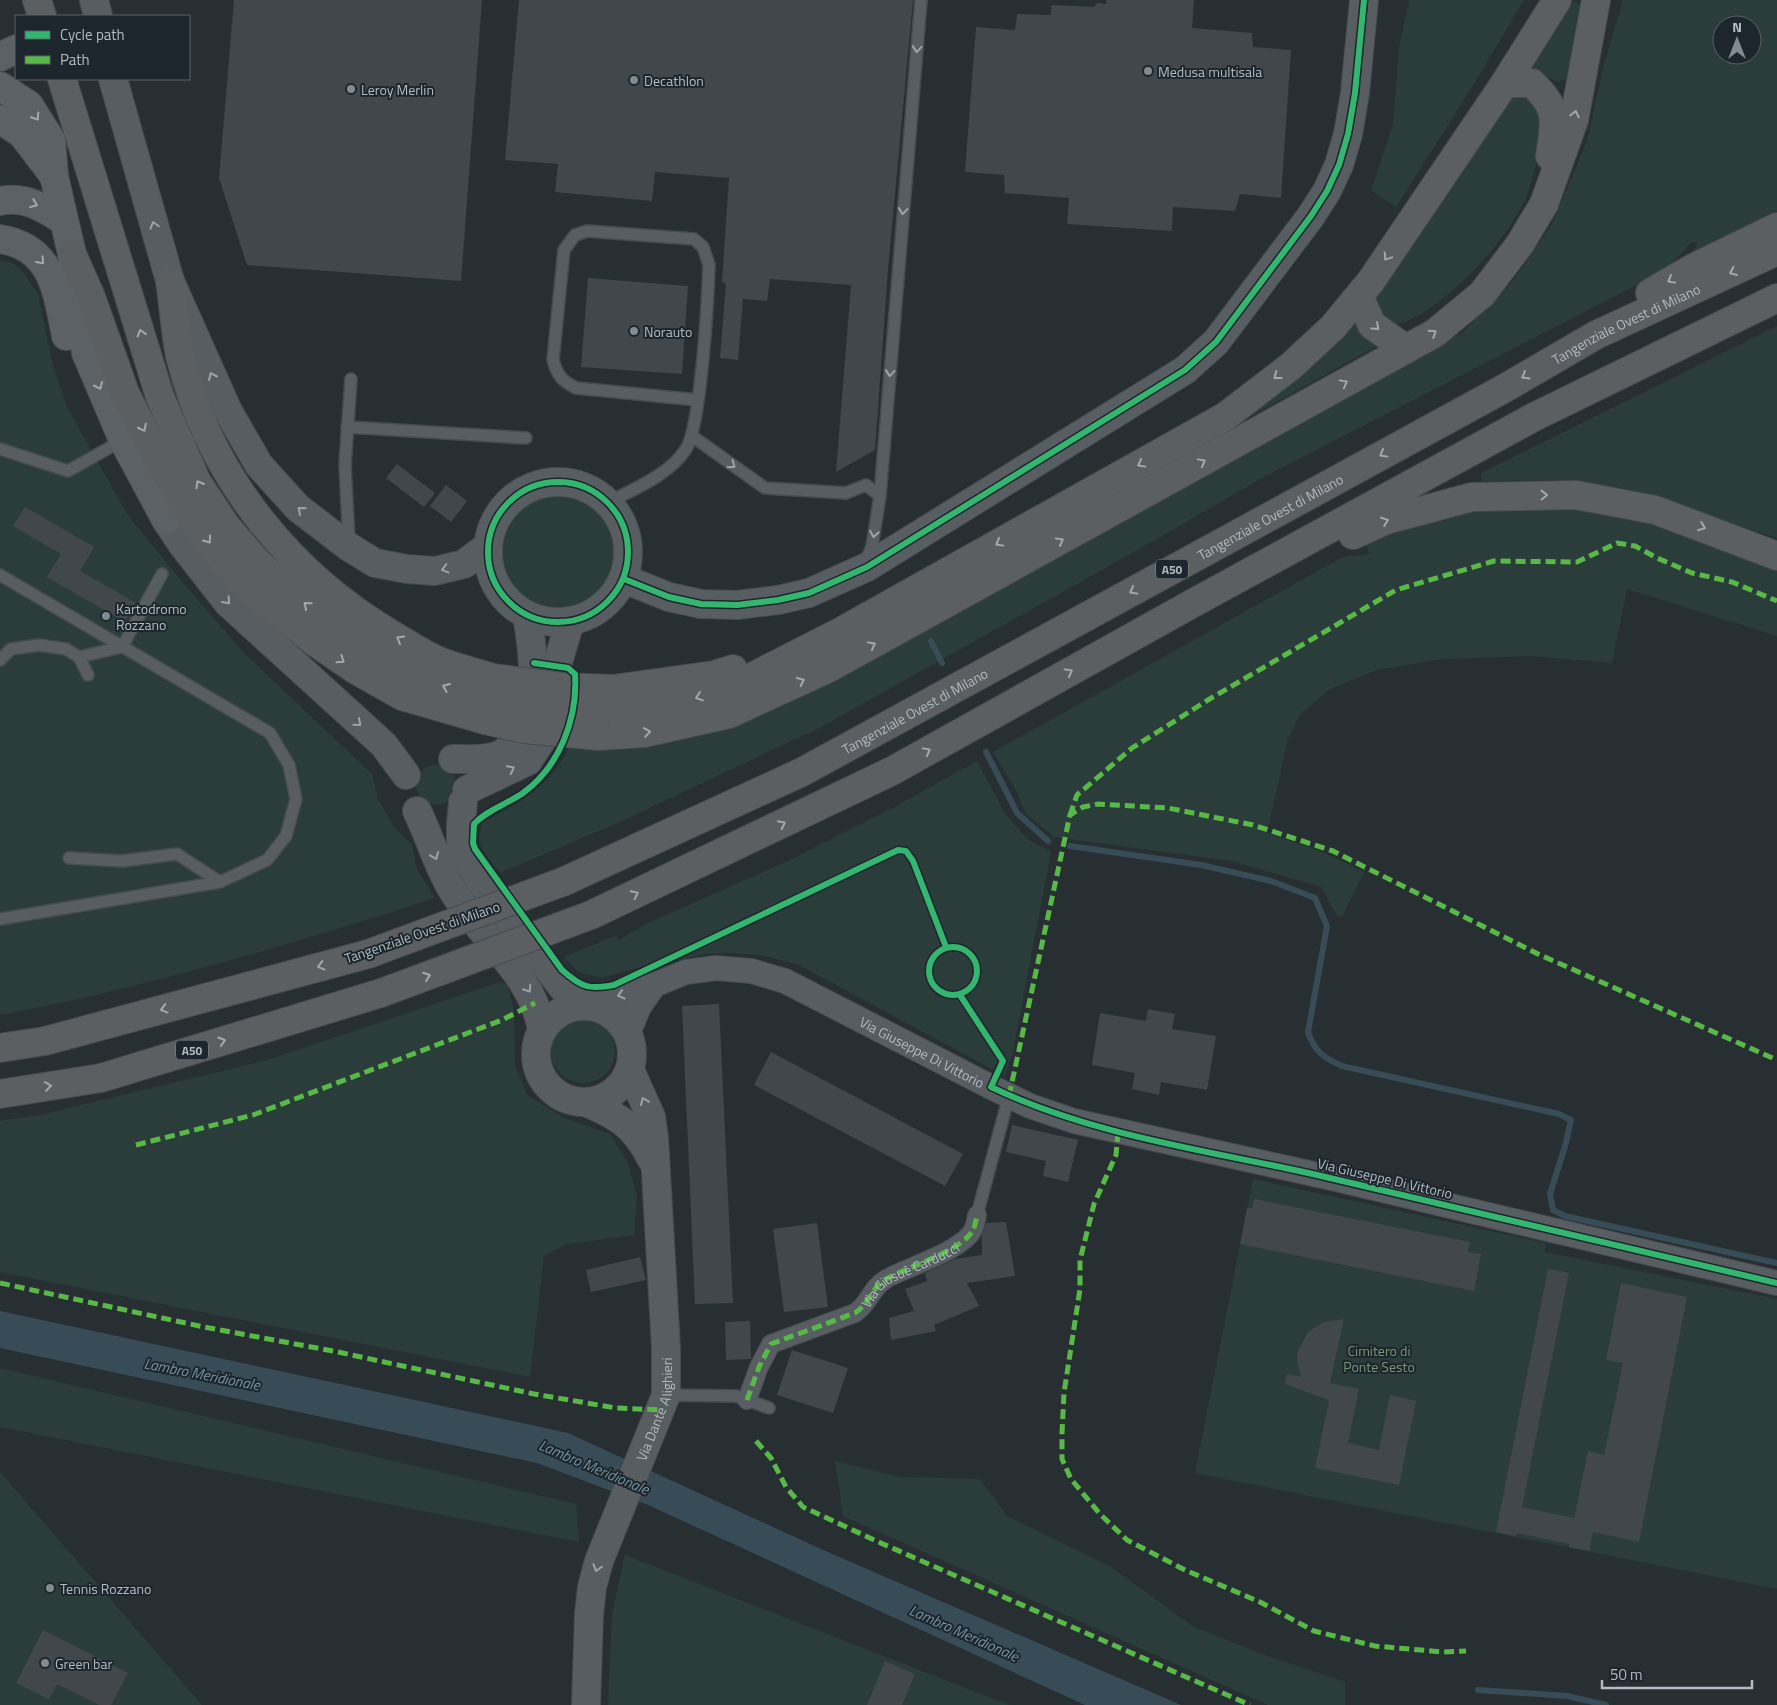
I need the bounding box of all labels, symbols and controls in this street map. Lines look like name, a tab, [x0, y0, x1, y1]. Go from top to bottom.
legend	[15, 15, 190, 80]
north arrow	[1712, 15, 1762, 65]
text: N	[1732, 16, 1742, 37]
text: Cycle path	[60, 23, 125, 46]
one-way arrow	[911, 45, 922, 53]
text: Path	[60, 48, 90, 71]
place label: Medusa multisala	[1158, 61, 1262, 82]
marker: Medusa multisala	[1142, 65, 1154, 77]
place label: Decathlon	[644, 70, 704, 91]
marker: Decathlon	[628, 74, 640, 86]
place label: Leroy Merlin	[361, 79, 434, 100]
marker: Leroy Merlin	[345, 83, 357, 95]
one-way arrow	[1569, 110, 1580, 119]
one-way arrow	[30, 112, 40, 121]
one-way arrow	[29, 198, 38, 208]
one-way arrow	[898, 207, 909, 215]
one-way arrow	[149, 221, 159, 229]
one-way arrow	[1384, 252, 1393, 261]
one-way arrow	[36, 256, 45, 265]
one-way arrow	[1729, 266, 1738, 276]
one-way arrow	[1667, 274, 1676, 284]
street label: Tangenziale Ovest di Milano	[1548, 278, 1703, 369]
place label: Norauto	[644, 321, 692, 342]
one-way arrow	[1371, 321, 1380, 330]
marker: Norauto	[628, 325, 640, 337]
one-way arrow	[137, 330, 147, 338]
one-way arrow	[1427, 330, 1436, 339]
one-way arrow	[885, 369, 896, 377]
one-way arrow	[1522, 370, 1531, 380]
one-way arrow	[1274, 371, 1283, 380]
one-way arrow	[208, 372, 218, 381]
one-way arrow	[1339, 379, 1348, 389]
one-way arrow	[92, 381, 103, 390]
one-way arrow	[137, 423, 147, 432]
one-way arrow	[1379, 448, 1388, 458]
one-way arrow	[726, 458, 735, 468]
one-way arrow	[1137, 458, 1146, 468]
one-way arrow	[1197, 458, 1206, 468]
street label: Tangenziale Ovest di Milano	[1193, 468, 1347, 565]
one-way arrow	[196, 481, 206, 490]
one-way arrow	[1540, 490, 1548, 500]
one-way arrow	[298, 506, 307, 515]
one-way arrow	[1380, 517, 1389, 527]
one-way arrow	[1697, 521, 1706, 532]
one-way arrow	[870, 530, 880, 539]
one-way arrow	[203, 534, 211, 543]
one-way arrow	[995, 537, 1004, 547]
one-way arrow	[1055, 537, 1064, 547]
road number: A50	[1156, 560, 1188, 578]
one-way arrow	[442, 563, 450, 573]
one-way arrow	[1129, 585, 1138, 595]
one-way arrow	[221, 595, 230, 604]
place label: Kartodromo Rozzano	[116, 598, 187, 635]
one-way arrow	[303, 602, 312, 611]
marker: Kartodromo Rozzano	[100, 610, 112, 622]
one-way arrow	[397, 636, 406, 646]
one-way arrow	[867, 641, 876, 651]
one-way arrow	[335, 654, 345, 663]
street label: Tangenziale Ovest di Milano	[838, 662, 991, 759]
one-way arrow	[1064, 669, 1073, 679]
one-way arrow	[796, 677, 805, 688]
one-way arrow	[442, 683, 451, 694]
one-way arrow	[695, 691, 704, 701]
one-way arrow	[353, 717, 362, 726]
one-way arrow	[643, 727, 652, 737]
one-way arrow	[922, 748, 931, 758]
one-way arrow	[506, 765, 515, 775]
one-way arrow	[777, 819, 786, 830]
one-way arrow	[429, 851, 440, 860]
one-way arrow	[630, 889, 639, 900]
street label: Tangenziale Ovest di Milano	[341, 896, 503, 968]
one-way arrow	[318, 961, 326, 971]
one-way arrow	[422, 972, 431, 982]
one-way arrow	[521, 983, 531, 992]
one-way arrow	[617, 989, 625, 999]
one-way arrow	[160, 1003, 169, 1014]
street label: Via Giuseppe Di Vittorio	[856, 1011, 988, 1093]
one-way arrow	[217, 1036, 226, 1046]
road number: A50	[176, 1040, 208, 1060]
one-way arrow	[44, 1082, 52, 1092]
one-way arrow	[639, 1097, 650, 1106]
street label: Via Giuseppe Di Vittorio	[1315, 1152, 1455, 1204]
street label: Via Giosuè Carducci	[855, 1236, 963, 1312]
park label: Cimitero di Ponte Sesto	[1343, 1340, 1415, 1377]
water label: Lambro Meridionale	[142, 1351, 263, 1397]
street label: Via Dante Alighieri	[630, 1357, 677, 1464]
water label: Lambro Meridionale	[535, 1433, 654, 1501]
one-way arrow	[593, 1563, 603, 1572]
place label: Tennis Rozzano	[60, 1578, 151, 1599]
marker: Tennis Rozzano	[44, 1582, 56, 1594]
water label: Lambro Meridionale	[906, 1599, 1023, 1668]
place label: Green bar	[55, 1653, 112, 1674]
marker: Green bar	[39, 1657, 51, 1669]
scale bar	[1602, 1658, 1752, 1690]
text: 50 m	[1610, 1663, 1643, 1686]

